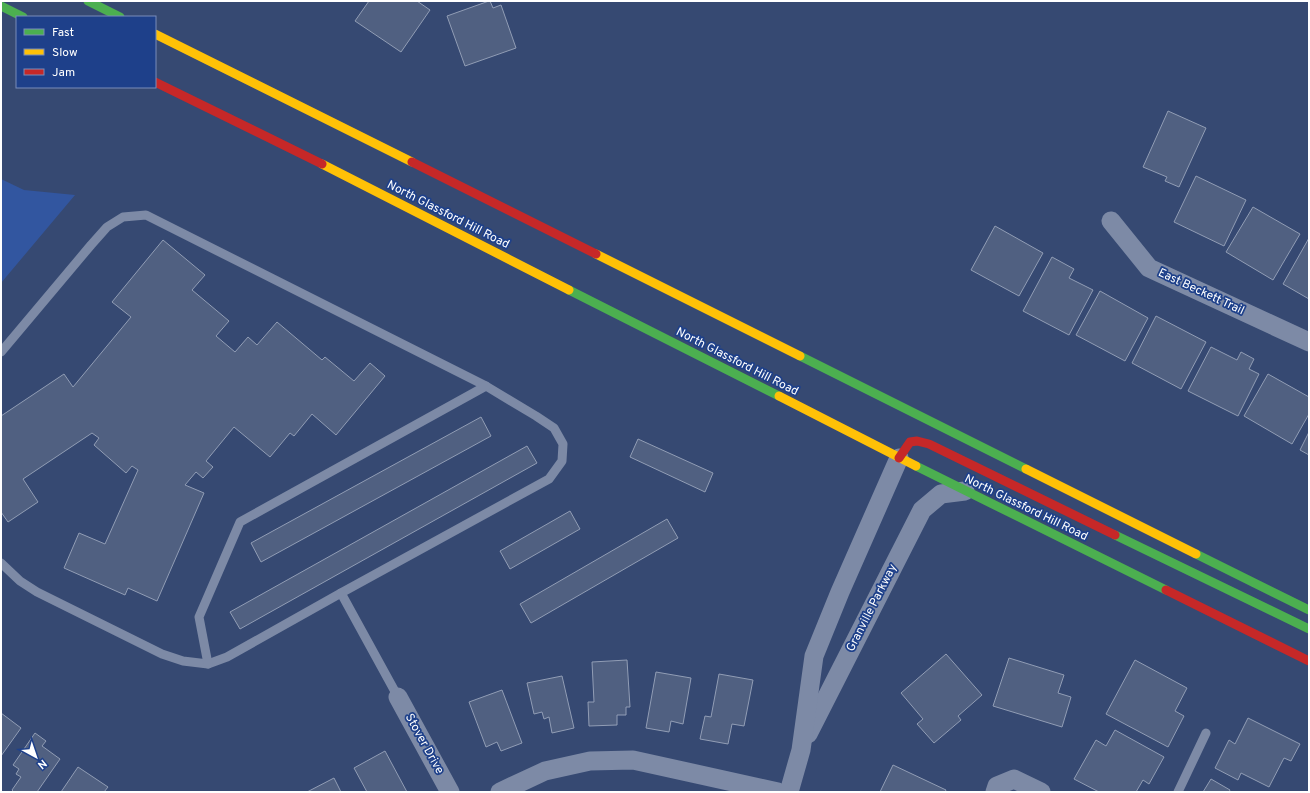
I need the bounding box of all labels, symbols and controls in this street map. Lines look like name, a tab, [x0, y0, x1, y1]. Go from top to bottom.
legend	[16, 16, 156, 88]
text: Fast	[52, 25, 74, 41]
text: Slow	[52, 45, 78, 61]
text: Jam	[52, 65, 75, 81]
street label: North Glassford Hill Road	[384, 177, 512, 253]
street label: East Beckett Trail	[1155, 265, 1247, 319]
street label: North Glassford Hill Road	[673, 324, 801, 400]
street label: North Glassford Hill Road	[962, 471, 1090, 545]
street label: Granville Parkway	[843, 561, 901, 655]
street label: Stover Drive	[401, 711, 447, 777]
north arrow	[16, 737, 56, 777]
text: N	[34, 756, 49, 772]

